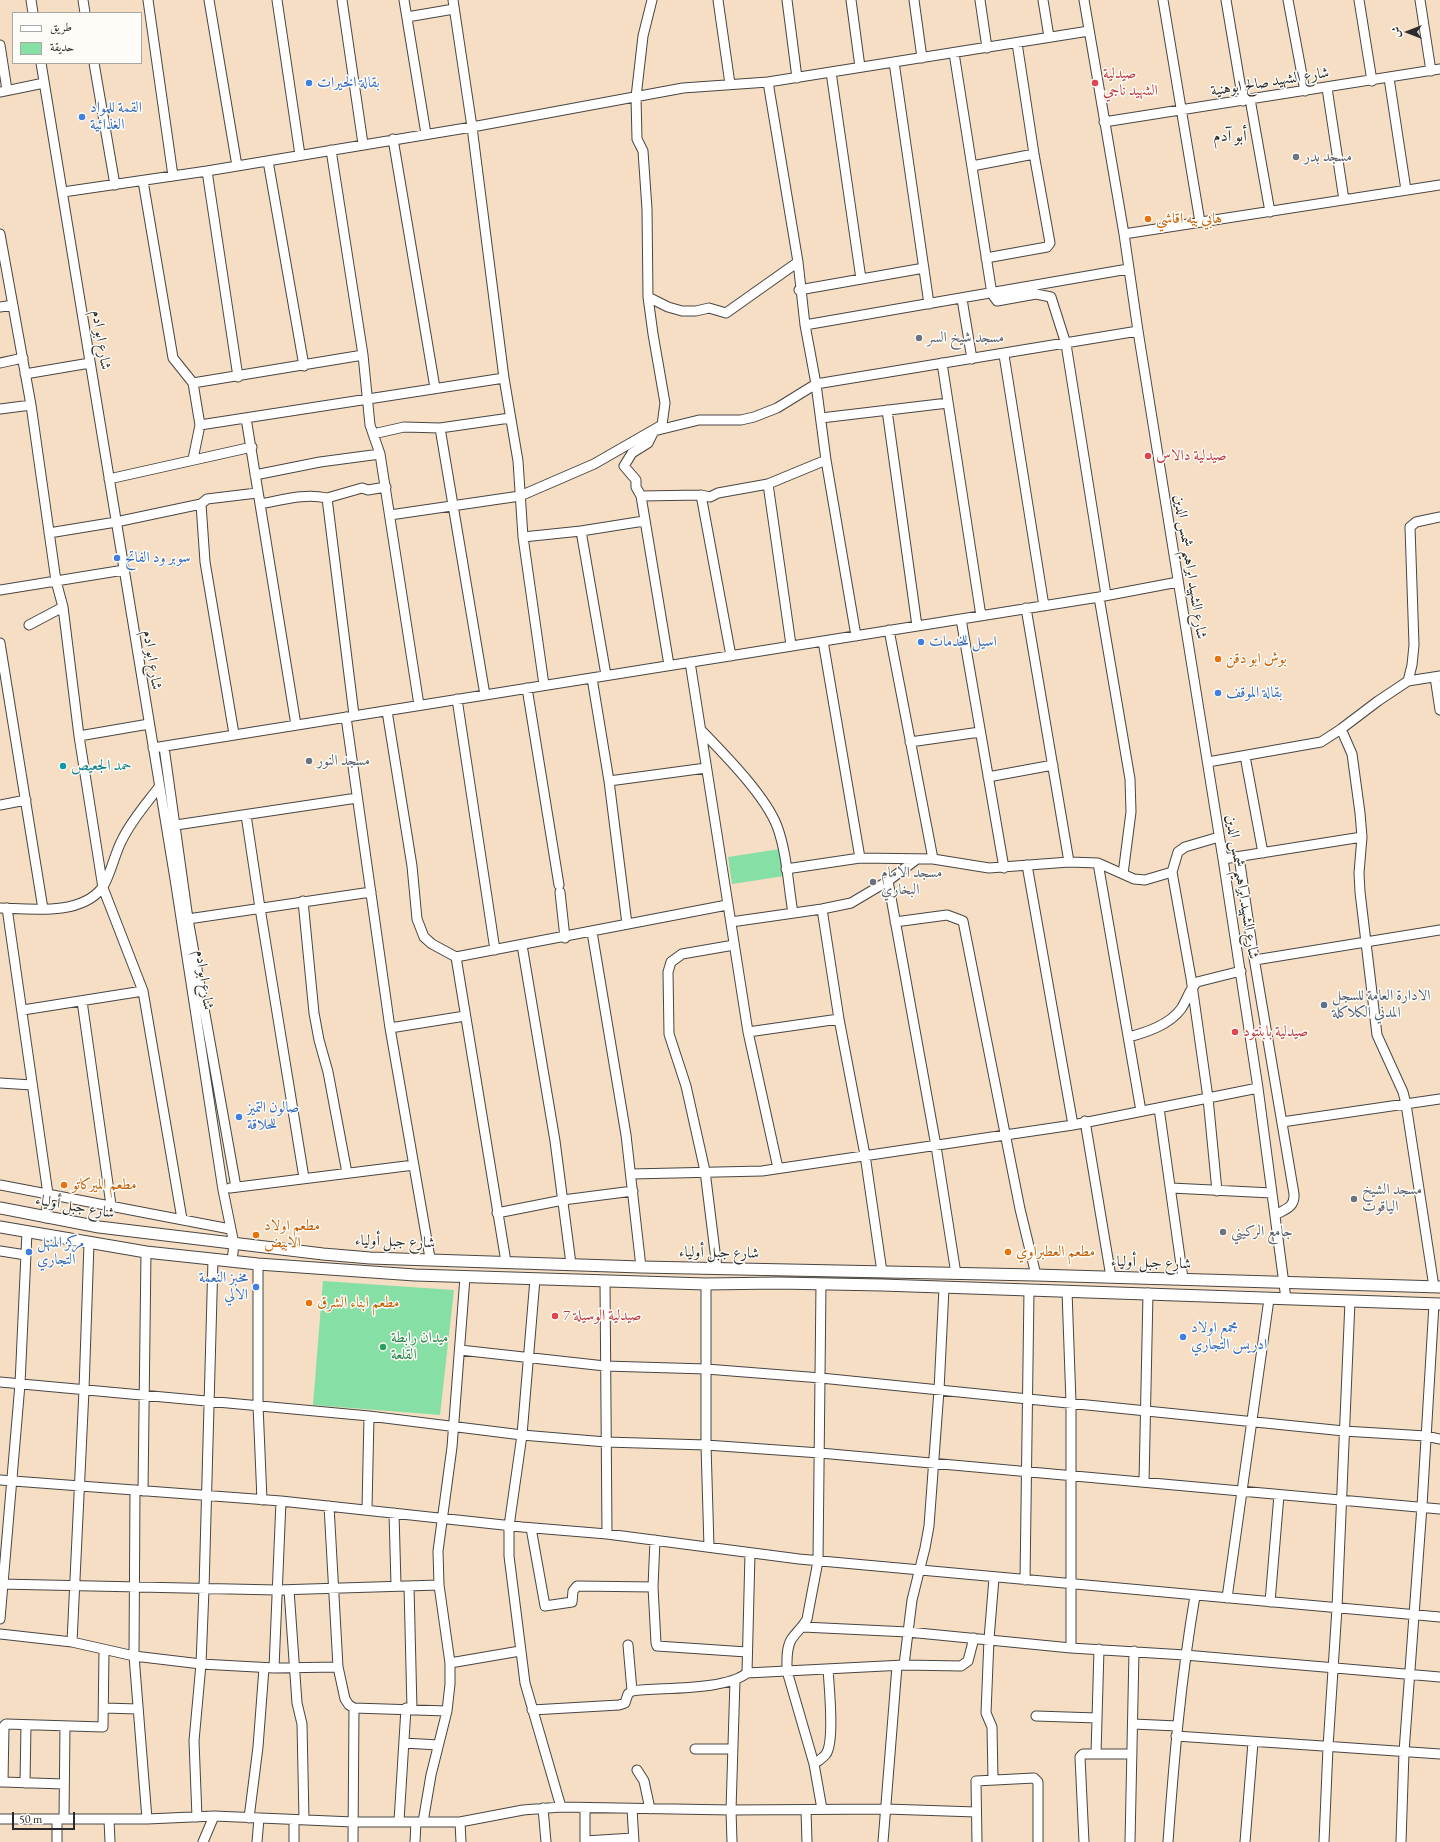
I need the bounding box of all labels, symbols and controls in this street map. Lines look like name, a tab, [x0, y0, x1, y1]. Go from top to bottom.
legend	[12, 12, 142, 64]
north arrow	[1388, 12, 1428, 52]
text: طريق	[50, 19, 72, 35]
text: ش	[1389, 27, 1403, 37]
text: حديقة	[50, 39, 74, 55]
street label: شارع الشهيد صالح ابوهنية	[1209, 64, 1331, 100]
place label: صيدلية الشهيد ناجي	[1103, 65, 1158, 100]
place label: بقالة الخيرات	[317, 74, 380, 92]
marker: بقالة الخيرات	[304, 78, 314, 88]
marker: صيدلية الشهيد ناجي	[1090, 78, 1100, 88]
place label: القمة للمواد الغذائية	[90, 99, 142, 134]
marker: القمة للمواد الغذائية	[77, 112, 87, 122]
district label: أبو آدم	[1213, 127, 1247, 147]
place label: مسجد بدر	[1304, 148, 1352, 166]
marker: مسجد بدر	[1291, 152, 1301, 162]
place label: هابي بيه اقاشي	[1156, 210, 1222, 228]
marker: هابي بيه اقاشي	[1143, 214, 1153, 224]
street label: شارع ابو ادم	[87, 309, 115, 371]
place label: مسجد شيخ السر	[927, 329, 1004, 347]
marker: مسجد شيخ السر	[914, 333, 924, 343]
place label: صيدلية دالاس	[1156, 447, 1227, 465]
marker: صيدلية دالاس	[1143, 451, 1153, 461]
street label: شارع الشهيد ابراهيم شمس الدين	[1170, 493, 1210, 641]
place label: سوبر ود الفاتح	[125, 549, 191, 567]
marker: سوبر ود الفاتح	[112, 553, 122, 563]
street label: شارع ابو ادم	[138, 629, 166, 691]
place label: اسيل للخدمات	[929, 633, 997, 651]
marker: اسيل للخدمات	[916, 637, 926, 647]
place label: بوش ابو دقن	[1226, 650, 1287, 668]
marker: بوش ابو دقن	[1213, 654, 1223, 664]
place label: بقالة الموقف	[1226, 684, 1282, 702]
marker: بقالة الموقف	[1213, 688, 1223, 698]
place label: مسجد النور	[317, 752, 370, 770]
marker: مسجد النور	[304, 756, 314, 766]
place label: حمد الجعيص	[71, 757, 132, 775]
marker: حمد الجعيص	[58, 761, 68, 771]
street label: شارع الشهيد ابراهيم شمس الدين	[1222, 813, 1262, 961]
place label: مسجد الامام البخاري	[881, 864, 942, 899]
marker: مسجد الامام البخاري	[868, 877, 878, 887]
street label: شارع ابو ادم	[191, 949, 217, 1011]
place label: الادارة العامة للسجل المدني الكلاكلة	[1332, 987, 1431, 1022]
marker: الادارة العامة للسجل المدني الكلاكلة	[1319, 1000, 1329, 1010]
place label: صيدلية بابنتود	[1243, 1023, 1308, 1041]
marker: صيدلية بابنتود	[1230, 1027, 1240, 1037]
place label: صالون التميز للحلاقة	[247, 1099, 299, 1134]
marker: صالون التميز للحلاقة	[234, 1112, 244, 1122]
place label: مطعم الميركاتو	[72, 1176, 137, 1194]
marker: مطعم الميركاتو	[59, 1180, 69, 1190]
place label: مسجد الشيخ الياقوت	[1362, 1181, 1422, 1216]
street label: شارع جبل أولياء	[34, 1191, 116, 1223]
marker: مسجد الشيخ الياقوت	[1349, 1194, 1359, 1204]
place label: مطعم اولاد الابيض	[264, 1217, 320, 1252]
place label: جامع الركيني	[1231, 1223, 1293, 1241]
marker: جامع الركيني	[1218, 1227, 1228, 1237]
marker: مطعم اولاد الابيض	[251, 1230, 261, 1240]
street label: شارع جبل أولياء	[355, 1232, 435, 1252]
place label: مركز المنهل التجاري	[37, 1234, 84, 1269]
street label: شارع جبل أولياء	[679, 1243, 759, 1263]
place label: مطعم العطبراوي	[1016, 1243, 1095, 1261]
marker: مركز المنهل التجاري	[24, 1247, 34, 1257]
marker: مطعم العطبراوي	[1003, 1247, 1013, 1257]
street label: شارع جبل أولياء	[1111, 1253, 1191, 1273]
place label: مخبز النعمة الالي	[199, 1269, 248, 1304]
marker: مخبز النعمة الالي	[251, 1282, 261, 1292]
place label: مطعم ابناء الشرق	[317, 1294, 399, 1312]
marker: مطعم ابناء الشرق	[304, 1298, 314, 1308]
place label: صيدلية الوسيلة 7	[563, 1307, 641, 1325]
marker: صيدلية الوسيلة 7	[550, 1311, 560, 1321]
place label: مجمع اولاد ادريس التجاري	[1191, 1319, 1267, 1354]
place label: ميدان رابطة القلعة	[391, 1329, 448, 1364]
marker: مجمع اولاد ادريس التجاري	[1178, 1332, 1188, 1342]
marker: ميدان رابطة القلعة	[378, 1342, 388, 1352]
scale bar	[14, 1804, 77, 1830]
text: 50 m	[19, 1811, 42, 1827]

